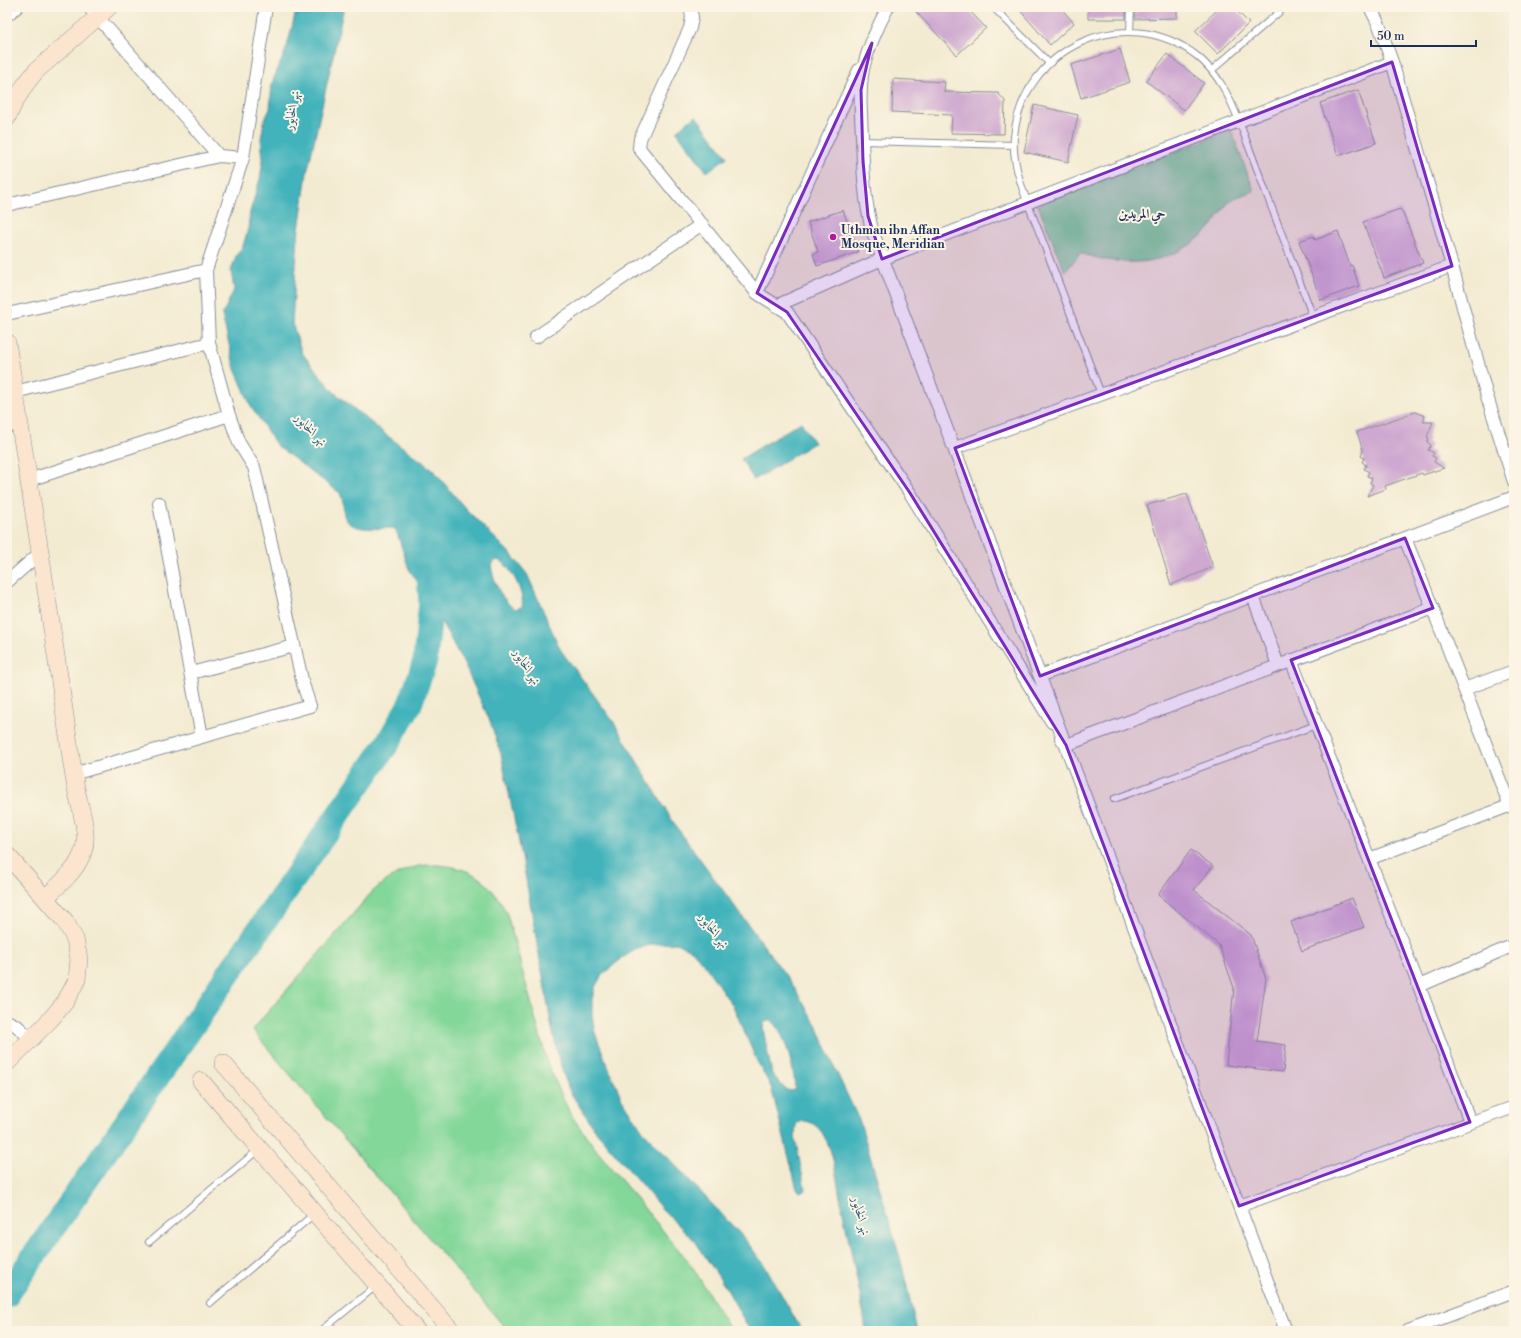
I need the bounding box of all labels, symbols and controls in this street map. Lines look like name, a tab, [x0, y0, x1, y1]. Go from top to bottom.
scale bar	[1371, 22, 1476, 48]
text: 50 m	[1377, 29, 1405, 44]
water label: نهر الخابور	[280, 89, 303, 132]
district label: حي المريدين	[1118, 206, 1166, 225]
place label: Uthman ibn Affan Mosque, Meridian	[841, 223, 945, 252]
marker: Uthman ibn Affan Mosque, Meridian	[828, 232, 838, 242]
water label: نهر الخابور	[291, 409, 331, 450]
water label: نهر الخابور	[509, 645, 544, 688]
water label: نهر الخابور	[695, 909, 732, 952]
water label: نهر الخابور	[848, 1194, 874, 1237]

